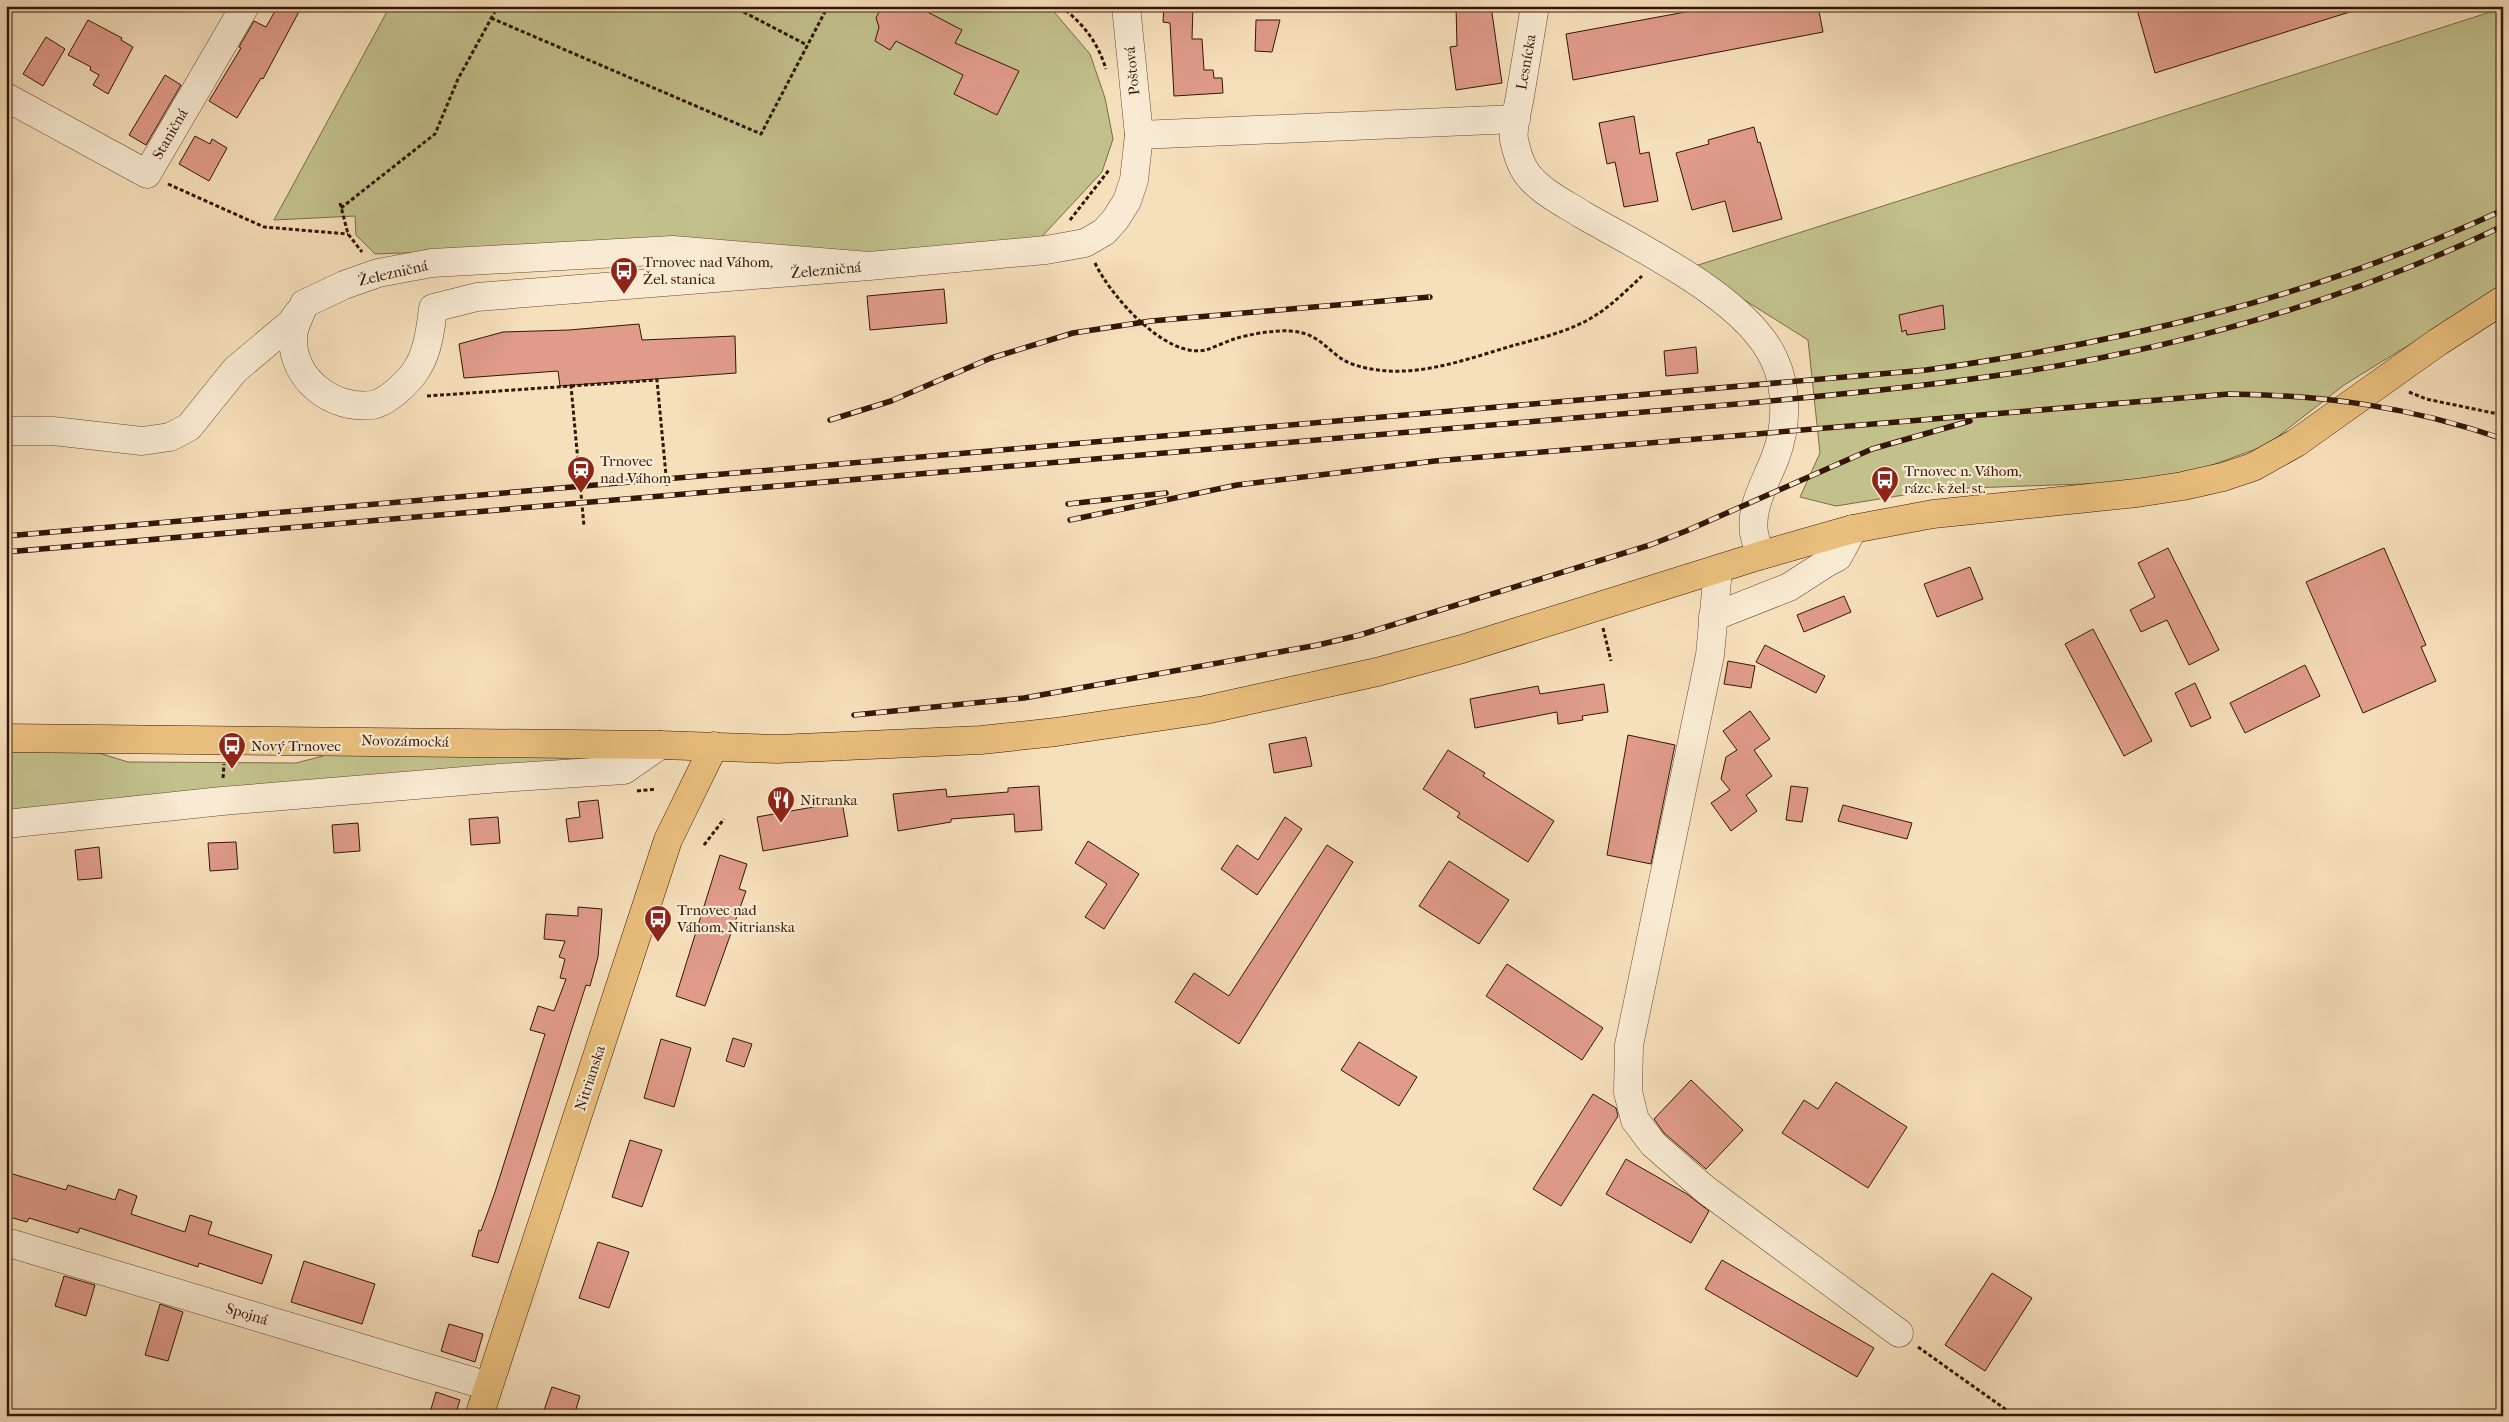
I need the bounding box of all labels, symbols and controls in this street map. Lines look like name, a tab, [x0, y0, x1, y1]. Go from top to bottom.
street label: Lesnícka	[1512, 32, 1540, 91]
street label: Poštová	[1120, 45, 1144, 96]
street label: Staničná	[148, 105, 192, 162]
place label: Trnovec nad Váhom, Žel. stanica	[643, 253, 773, 288]
street label: Železničná	[356, 256, 431, 290]
bus stop icon: Trnovec nad Váhom, Žel. stanica	[609, 256, 639, 295]
street label: Železničná	[790, 258, 863, 282]
place label: Trnovec nad Váhom	[600, 452, 672, 487]
station icon: Trnovec nad Váhom	[566, 455, 596, 494]
place label: Trnovec n. Váhom, rázc. k žel. st.	[1904, 462, 2022, 497]
bus stop icon: Trnovec n. Váhom, rázc. k žel. st.	[1870, 465, 1900, 504]
bus stop icon: Nový Trnovec	[217, 731, 247, 770]
street label: Novozámocká	[361, 731, 450, 751]
place label: Nový Trnovec	[251, 737, 341, 755]
restaurant icon: Nitranka	[766, 785, 796, 824]
place label: Nitranka	[800, 791, 859, 809]
place label: Trnovec nad Váhom, Nitrianska	[676, 901, 796, 936]
bus stop icon: Trnovec nad Váhom, Nitrianska	[643, 904, 673, 943]
street label: Nitrianska	[571, 1042, 609, 1113]
street label: Spojná	[224, 1299, 271, 1329]

